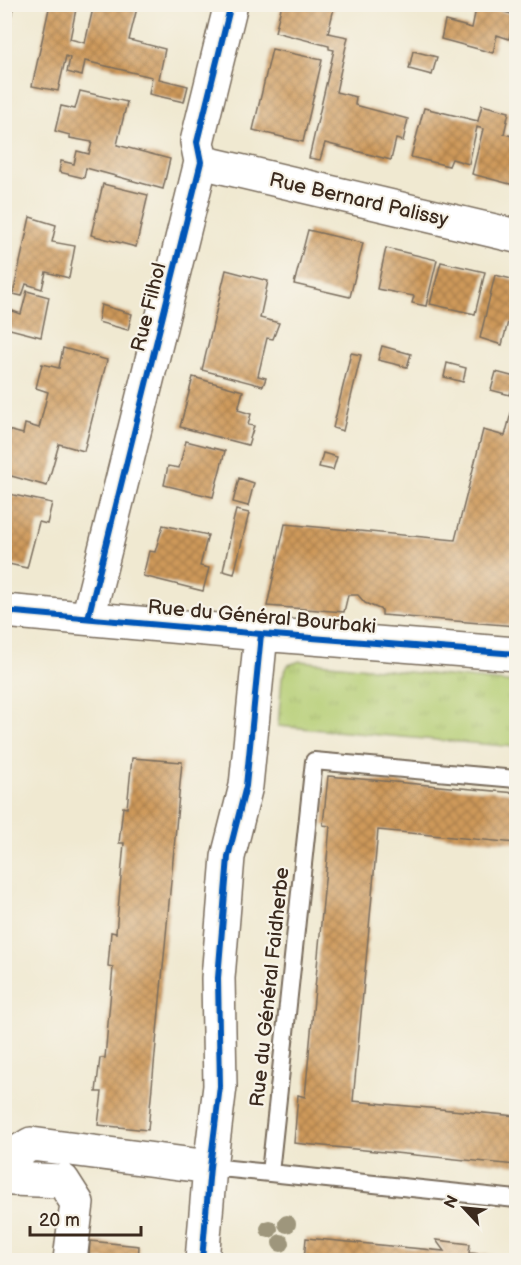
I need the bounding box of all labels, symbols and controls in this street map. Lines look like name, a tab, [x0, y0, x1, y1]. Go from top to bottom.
street label: Rue Bernard Palissy	[267, 168, 451, 232]
street label: Rue Filhol	[126, 260, 172, 354]
street label: Rue du Général Bourbaki	[147, 595, 377, 639]
street label: Rue du Général Faidherbe	[245, 866, 295, 1108]
north arrow	[434, 1178, 494, 1238]
text: N	[441, 1193, 463, 1212]
scale bar	[30, 1199, 141, 1237]
text: 20 m	[39, 1210, 80, 1231]

